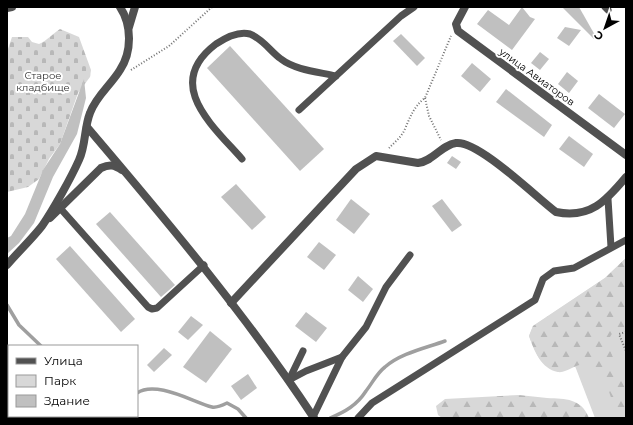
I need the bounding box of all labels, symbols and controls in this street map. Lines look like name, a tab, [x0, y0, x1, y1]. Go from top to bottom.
north arrow	[585, 8, 625, 48]
text: С	[591, 28, 606, 44]
street label: улица Авиаторов	[496, 45, 577, 109]
park label: Старое кладбище	[16, 69, 70, 94]
legend	[8, 345, 138, 417]
text: Улица	[44, 353, 83, 368]
text: Парк	[44, 373, 76, 388]
text: Здание	[44, 393, 90, 408]

